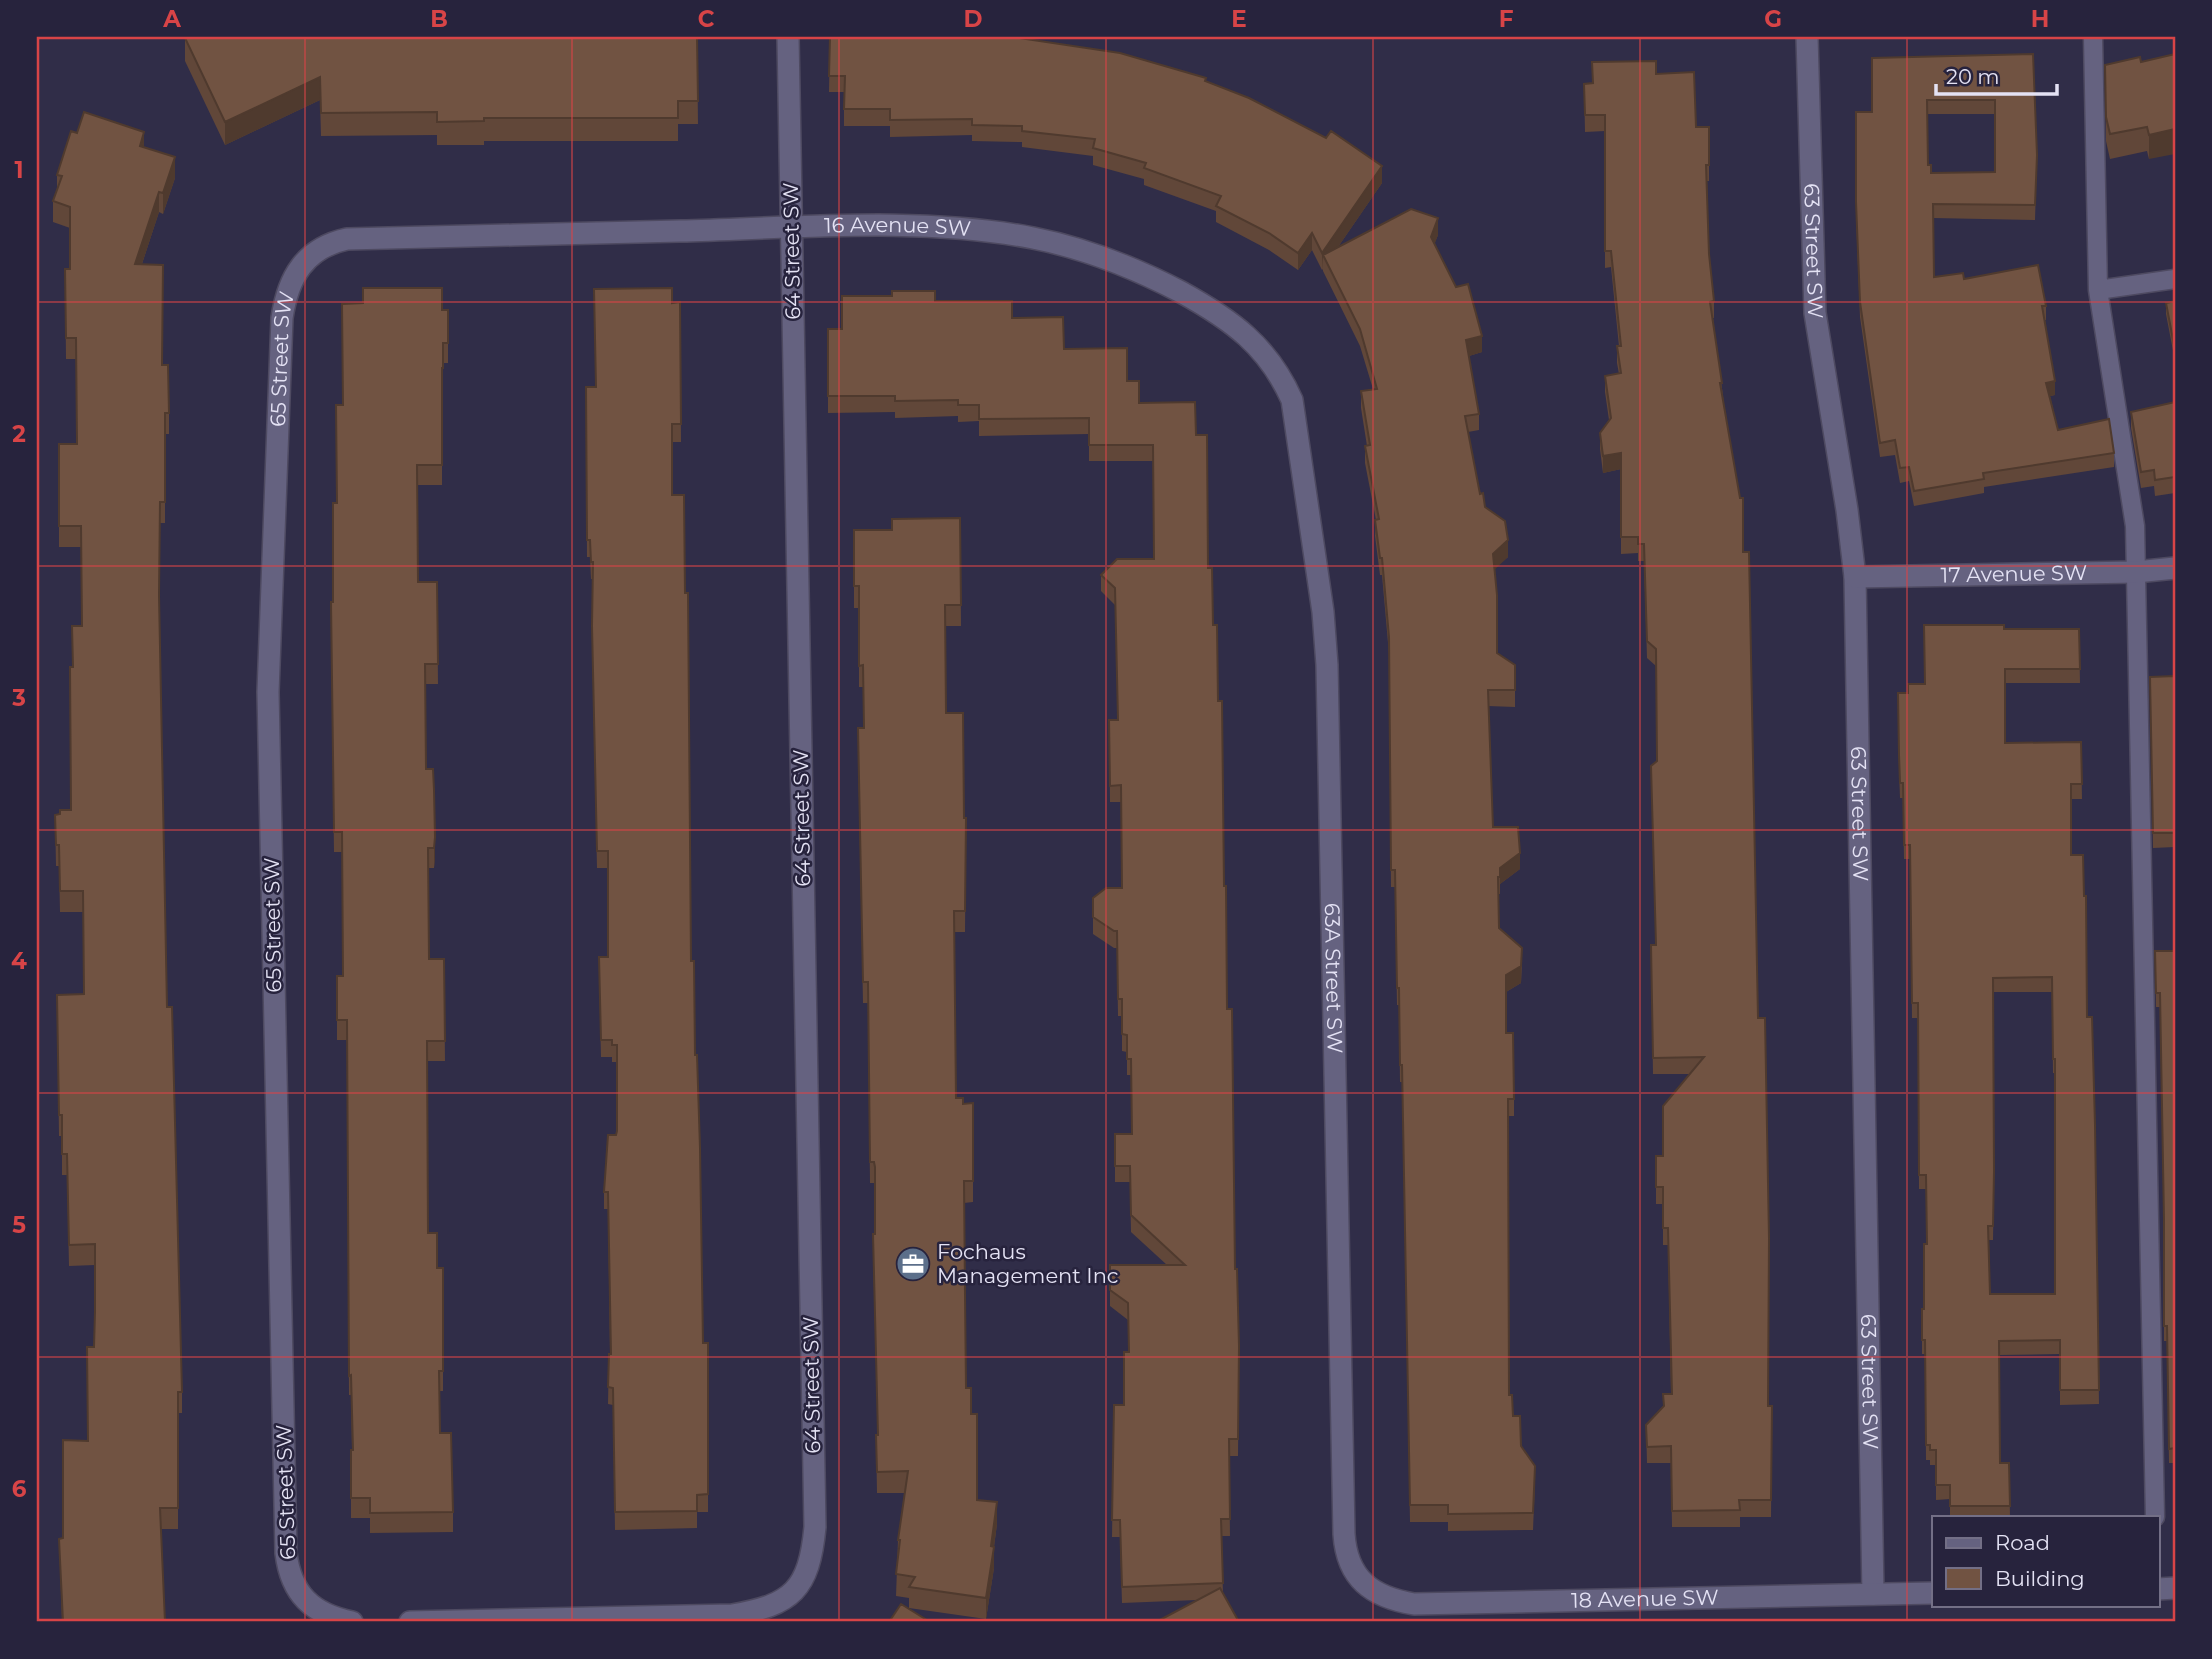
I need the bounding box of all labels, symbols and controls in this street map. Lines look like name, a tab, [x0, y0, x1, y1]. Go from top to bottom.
text: A	[162, 5, 181, 33]
text: B	[430, 5, 448, 33]
text: C	[698, 5, 715, 33]
text: D	[964, 5, 983, 33]
text: E	[1231, 5, 1247, 33]
text: F	[1499, 5, 1514, 33]
text: G	[1764, 5, 1782, 33]
text: H	[2031, 5, 2049, 33]
scale bar	[1936, 52, 2056, 96]
text: 20 m	[1946, 64, 2000, 89]
text: 1	[14, 156, 24, 184]
street label: 64 Street SW	[778, 182, 805, 320]
street label: 63 Street SW	[1799, 183, 1828, 319]
street label: 16 Avenue SW	[824, 212, 972, 241]
street label: 65 Street SW	[265, 289, 299, 427]
text: 2	[12, 420, 26, 448]
street label: 17 Avenue SW	[1940, 560, 2087, 587]
text: 3	[11, 684, 26, 712]
street label: 63 Street SW	[1846, 746, 1873, 882]
street label: 64 Street SW	[788, 749, 815, 887]
street label: 65 Street SW	[259, 857, 286, 993]
street label: 63A Street SW	[1320, 903, 1348, 1054]
text: 4	[11, 947, 27, 975]
text: 5	[12, 1211, 26, 1239]
place label: Fochaus Management Inc	[937, 1239, 1119, 1288]
office icon: Fochaus Management Inc	[894, 1245, 932, 1283]
street label: 63 Street SW	[1856, 1314, 1883, 1450]
street label: 64 Street SW	[798, 1316, 825, 1454]
street label: 65 Street SW	[271, 1424, 300, 1560]
text: 6	[12, 1475, 27, 1503]
legend	[1932, 1516, 2160, 1606]
text: Road	[1995, 1530, 2050, 1555]
text: Building	[1995, 1566, 2085, 1591]
street label: 18 Avenue SW	[1571, 1585, 1719, 1613]

